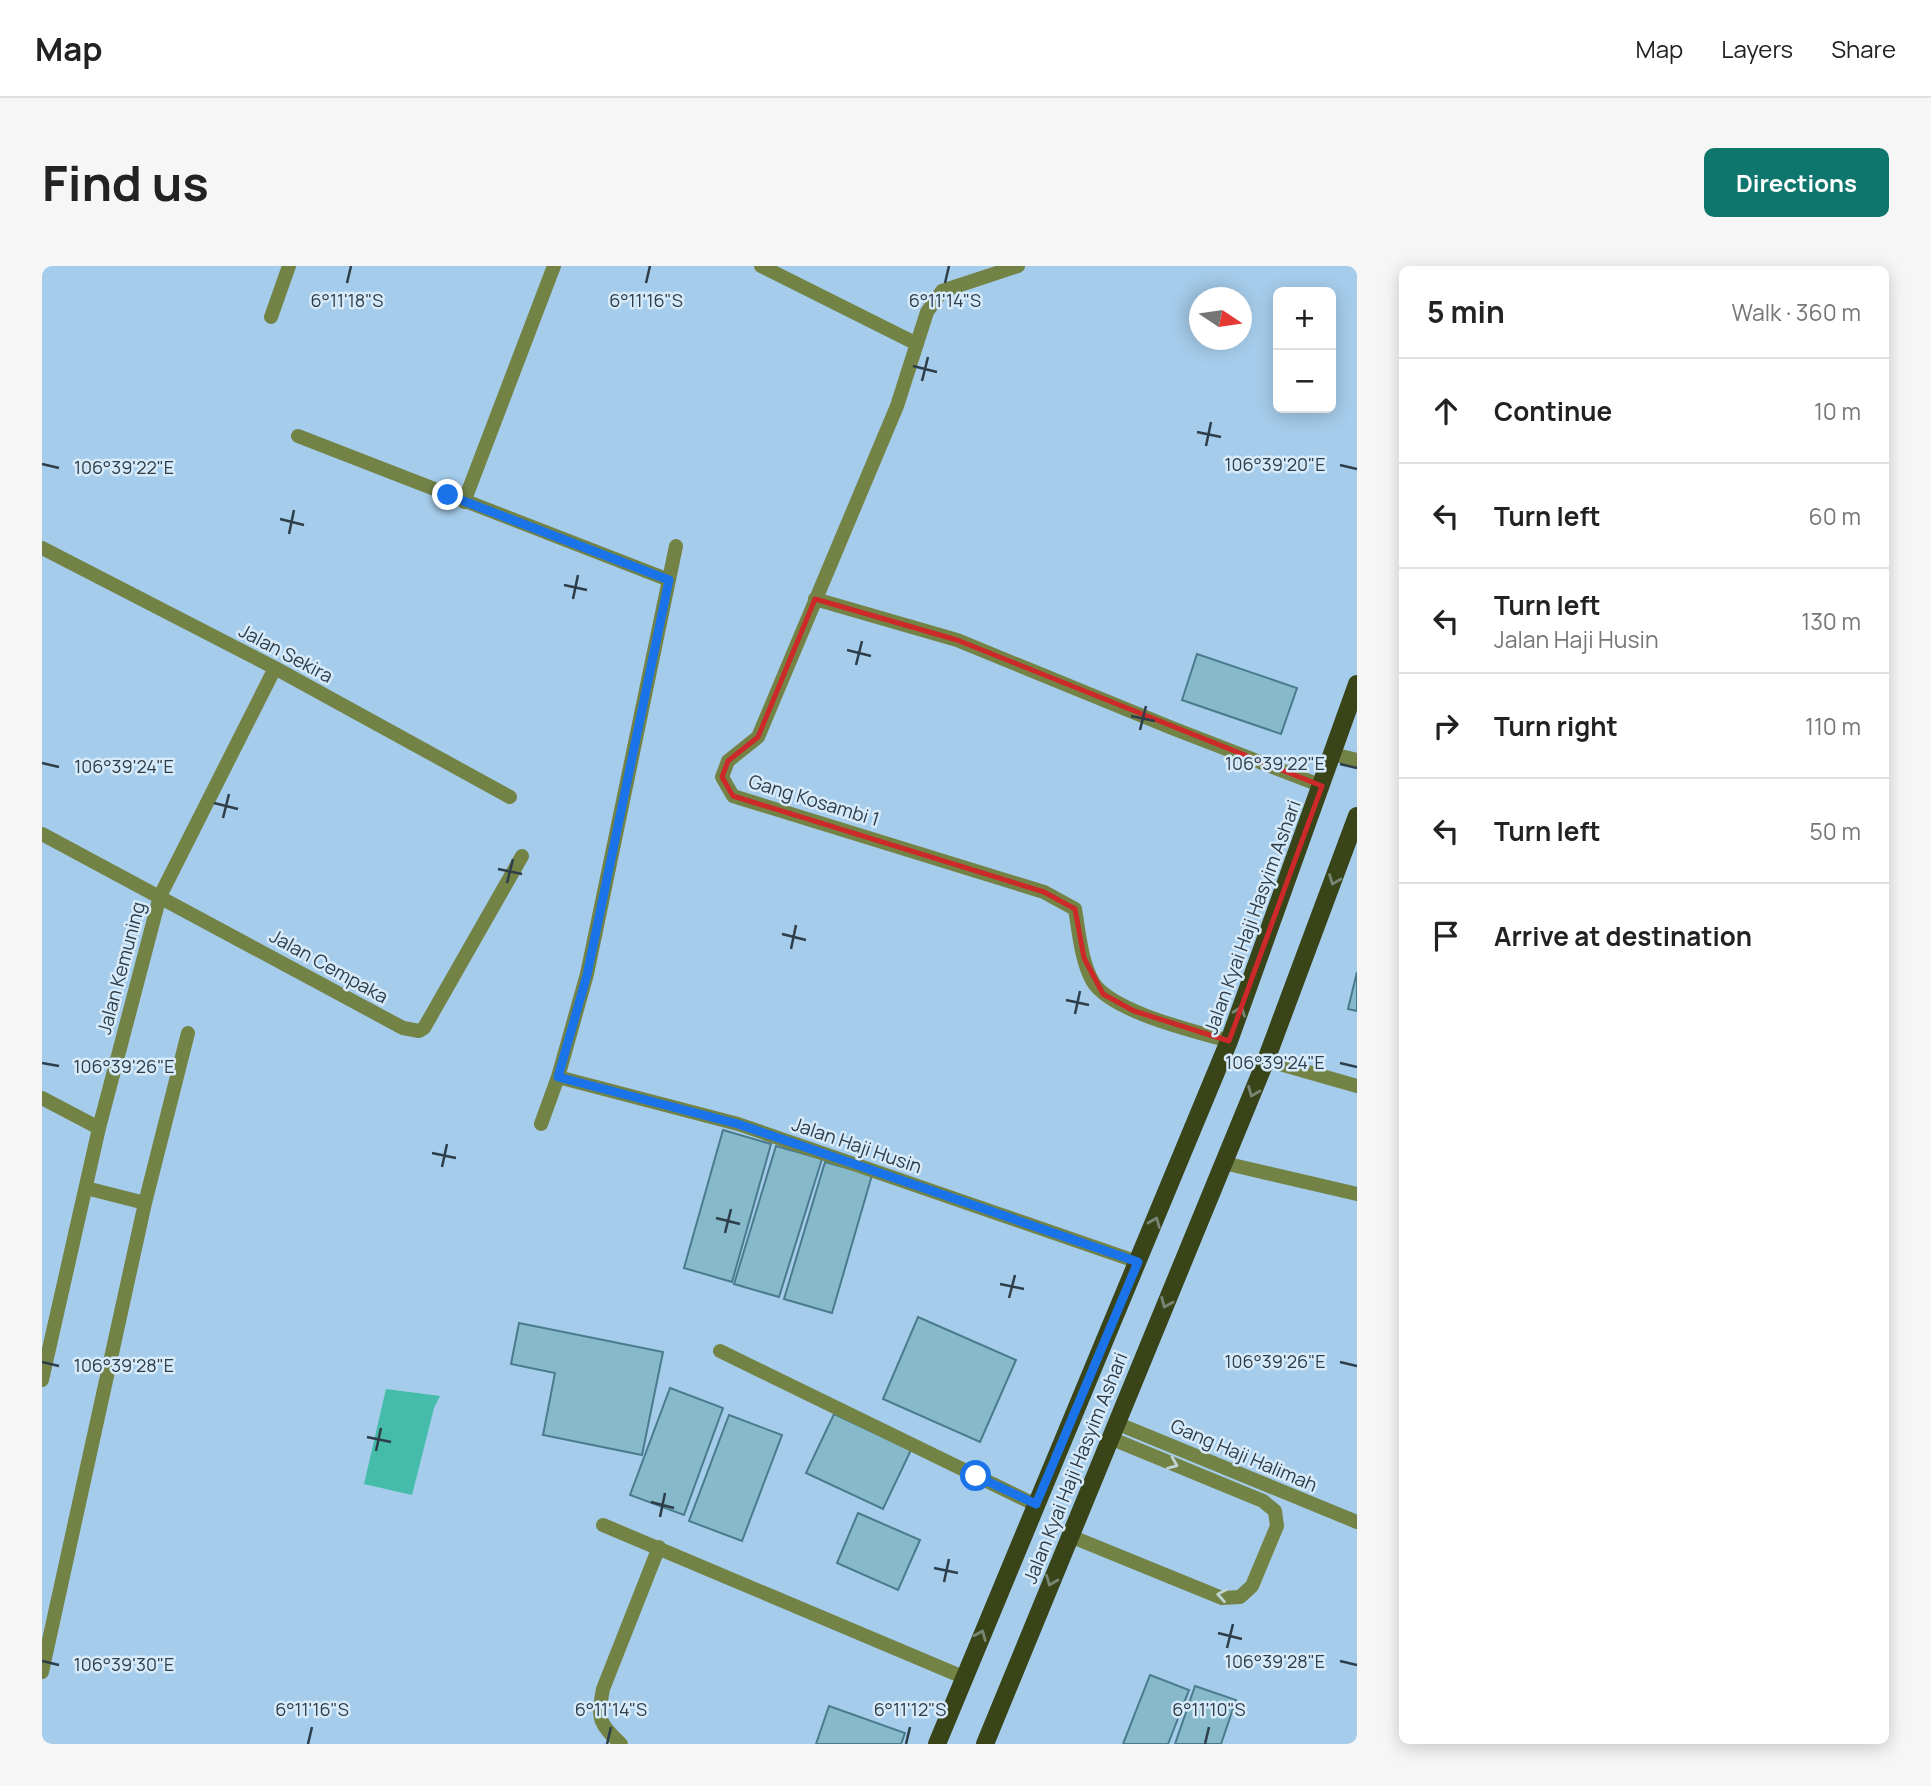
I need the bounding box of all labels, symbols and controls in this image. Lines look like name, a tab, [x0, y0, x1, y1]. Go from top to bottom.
text: Map	[35, 26, 103, 71]
text: Map	[1636, 32, 1683, 65]
text: Layers	[1721, 32, 1793, 65]
text: Share	[1831, 32, 1896, 65]
button: Directions	[1704, 148, 1889, 217]
text: Find us	[42, 149, 209, 216]
north arrow	[1189, 287, 1252, 350]
map controls	[1273, 287, 1336, 413]
button: +	[1273, 287, 1336, 350]
text: 6°11'18"S	[311, 288, 383, 312]
text: 6°11'16"S	[609, 288, 683, 312]
text: 6°11'14"S	[909, 288, 981, 312]
text: 5 min	[1427, 291, 1505, 332]
text: Walk · 360 m	[1731, 296, 1861, 328]
button: −	[1273, 350, 1336, 413]
icon: ahead	[1427, 392, 1465, 430]
text: Continue	[1494, 393, 1612, 429]
text: 10 m	[1814, 395, 1861, 427]
text: 106°39'20"E	[1225, 452, 1325, 476]
text: 106°39'22"E	[74, 455, 174, 479]
route end	[432, 479, 463, 510]
icon: left	[1427, 497, 1465, 535]
text: Turn left	[1494, 498, 1601, 534]
text: 60 m	[1809, 500, 1861, 532]
text: Turn left	[1494, 587, 1601, 623]
icon: left	[1427, 602, 1465, 640]
text: 130 m	[1801, 605, 1861, 637]
street label: Jalan Sekira	[234, 617, 338, 689]
text: Jalan Haji Husin	[1494, 623, 1659, 655]
icon: right	[1427, 707, 1465, 745]
text: Turn right	[1494, 708, 1618, 744]
text: 110 m	[1805, 710, 1861, 742]
text: 106°39'22"E	[1225, 751, 1325, 775]
text: 106°39'24"E	[74, 754, 174, 778]
street label: Gang Kosambi 1	[745, 768, 883, 832]
street label: Jalan Kyai Haji Hasyim Ashari	[1197, 796, 1307, 1038]
icon: left	[1427, 812, 1465, 850]
text: Turn left	[1494, 813, 1601, 849]
text: 50 m	[1810, 815, 1861, 847]
one-way arrow	[1328, 873, 1342, 885]
street label: Jalan Kemuning	[91, 899, 151, 1037]
icon: arrive	[1427, 917, 1465, 955]
text: Arrive at destination	[1494, 918, 1752, 954]
street label: Jalan Cempaka	[265, 923, 393, 1009]
one-way arrow	[1231, 1006, 1245, 1018]
text: 106°39'24"E	[1225, 1050, 1325, 1074]
text: 106°39'26"E	[74, 1054, 174, 1078]
one-way arrow	[1247, 1086, 1261, 1098]
street label: Jalan Haji Husin	[788, 1111, 926, 1179]
one-way arrow	[1146, 1217, 1160, 1229]
one-way arrow	[1161, 1296, 1175, 1308]
street label: Jalan Kyai Haji Hasyim Ashari	[1017, 1348, 1133, 1588]
text: 106°39'26"E	[1225, 1349, 1325, 1373]
text: 106°39'28"E	[74, 1353, 174, 1377]
street label: Gang Haji Halimah	[1167, 1412, 1321, 1498]
one-way arrow	[1167, 1455, 1179, 1469]
route start	[960, 1460, 991, 1491]
one-way arrow	[1046, 1574, 1060, 1586]
one-way arrow	[1216, 1588, 1228, 1603]
one-way arrow	[973, 1630, 987, 1643]
text: 106°39'28"E	[1225, 1649, 1325, 1673]
text: 106°39'30"E	[74, 1652, 174, 1676]
text: 6°11'16"S	[275, 1697, 349, 1721]
text: 6°11'14"S	[575, 1697, 647, 1721]
text: 6°11'12"S	[874, 1697, 946, 1721]
text: 6°11'10"S	[1172, 1697, 1246, 1721]

